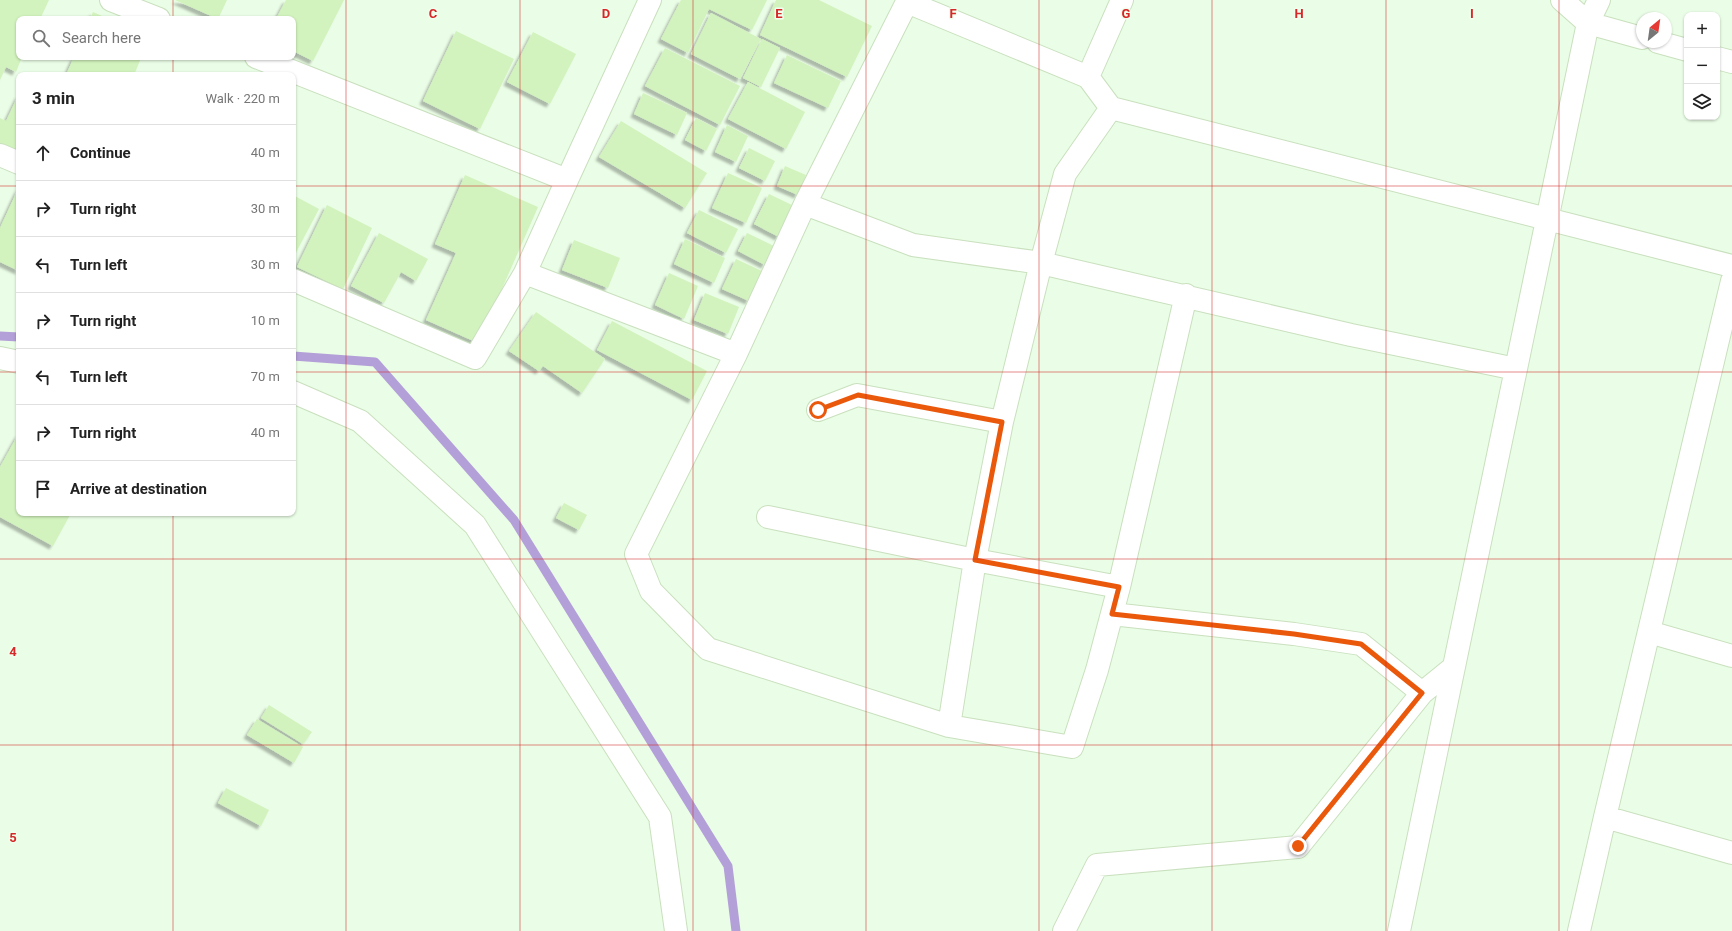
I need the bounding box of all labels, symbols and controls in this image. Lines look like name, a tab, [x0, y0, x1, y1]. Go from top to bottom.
text: C	[429, 6, 438, 21]
text: D	[602, 6, 610, 21]
text: E	[775, 6, 783, 21]
text: F	[949, 6, 957, 21]
text: G	[1122, 6, 1131, 21]
text: H	[1294, 6, 1304, 21]
text: I	[1470, 6, 1474, 21]
north arrow	[1636, 12, 1672, 48]
map controls	[1684, 12, 1720, 120]
button: +	[1684, 12, 1720, 48]
search box	[16, 16, 296, 60]
icon: search	[30, 27, 52, 49]
text: Search here	[62, 29, 141, 47]
button: −	[1684, 48, 1720, 84]
button: layers	[1684, 84, 1720, 120]
text: 3 min	[32, 88, 75, 108]
text: Walk · 220 m	[205, 91, 280, 106]
icon: ahead	[32, 142, 54, 164]
text: Continue	[70, 144, 131, 162]
text: 40 m	[251, 145, 280, 160]
icon: right	[32, 198, 54, 220]
text: Turn right	[70, 200, 136, 218]
text: 30 m	[251, 201, 280, 216]
icon: left	[32, 254, 54, 276]
text: Turn left	[70, 256, 127, 274]
text: 30 m	[251, 257, 280, 272]
icon: right	[32, 310, 54, 332]
text: Turn right	[70, 312, 136, 330]
text: 10 m	[251, 313, 280, 328]
icon: left	[32, 366, 54, 388]
text: Turn left	[70, 368, 127, 386]
text: 70 m	[251, 369, 280, 384]
route start	[809, 401, 827, 419]
icon: right	[32, 422, 54, 444]
text: Turn right	[70, 424, 136, 442]
text: 40 m	[251, 425, 280, 440]
icon: arrive	[32, 478, 54, 500]
text: Arrive at destination	[70, 480, 207, 498]
text: 4	[9, 644, 17, 659]
text: 5	[9, 830, 17, 845]
route end	[1289, 837, 1307, 855]

